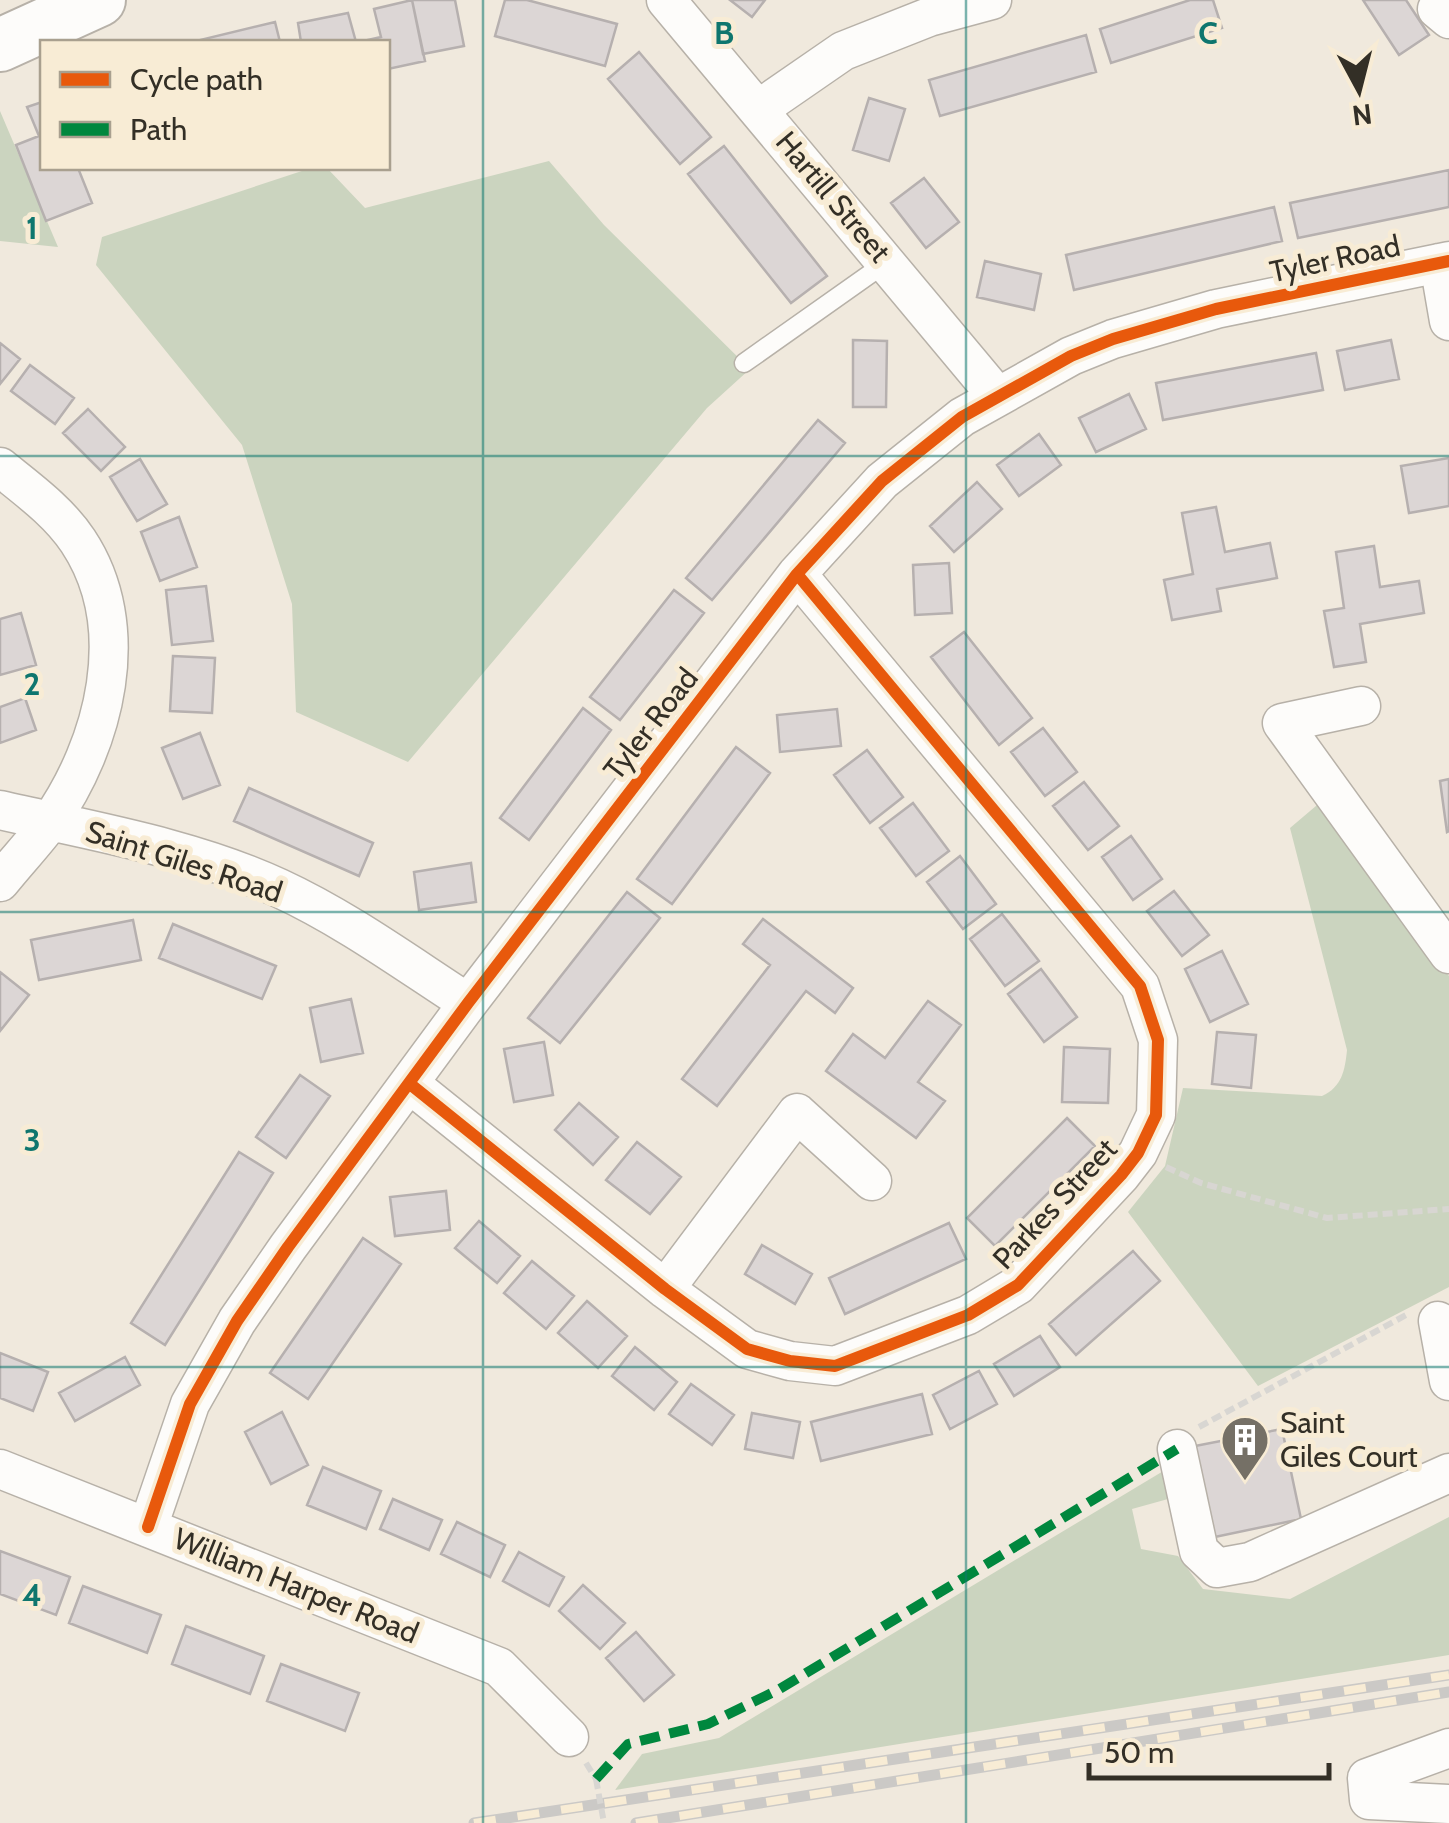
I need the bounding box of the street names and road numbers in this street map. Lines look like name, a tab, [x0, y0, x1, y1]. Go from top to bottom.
street label: Hartill Street	[768, 124, 899, 270]
street label: Tyler Road	[1266, 227, 1403, 290]
street label: Tyler Road	[595, 660, 706, 787]
street label: Saint Giles Road	[81, 812, 287, 911]
street label: Parkes Street	[985, 1131, 1124, 1277]
street label: William Harper Road	[168, 1520, 424, 1652]

